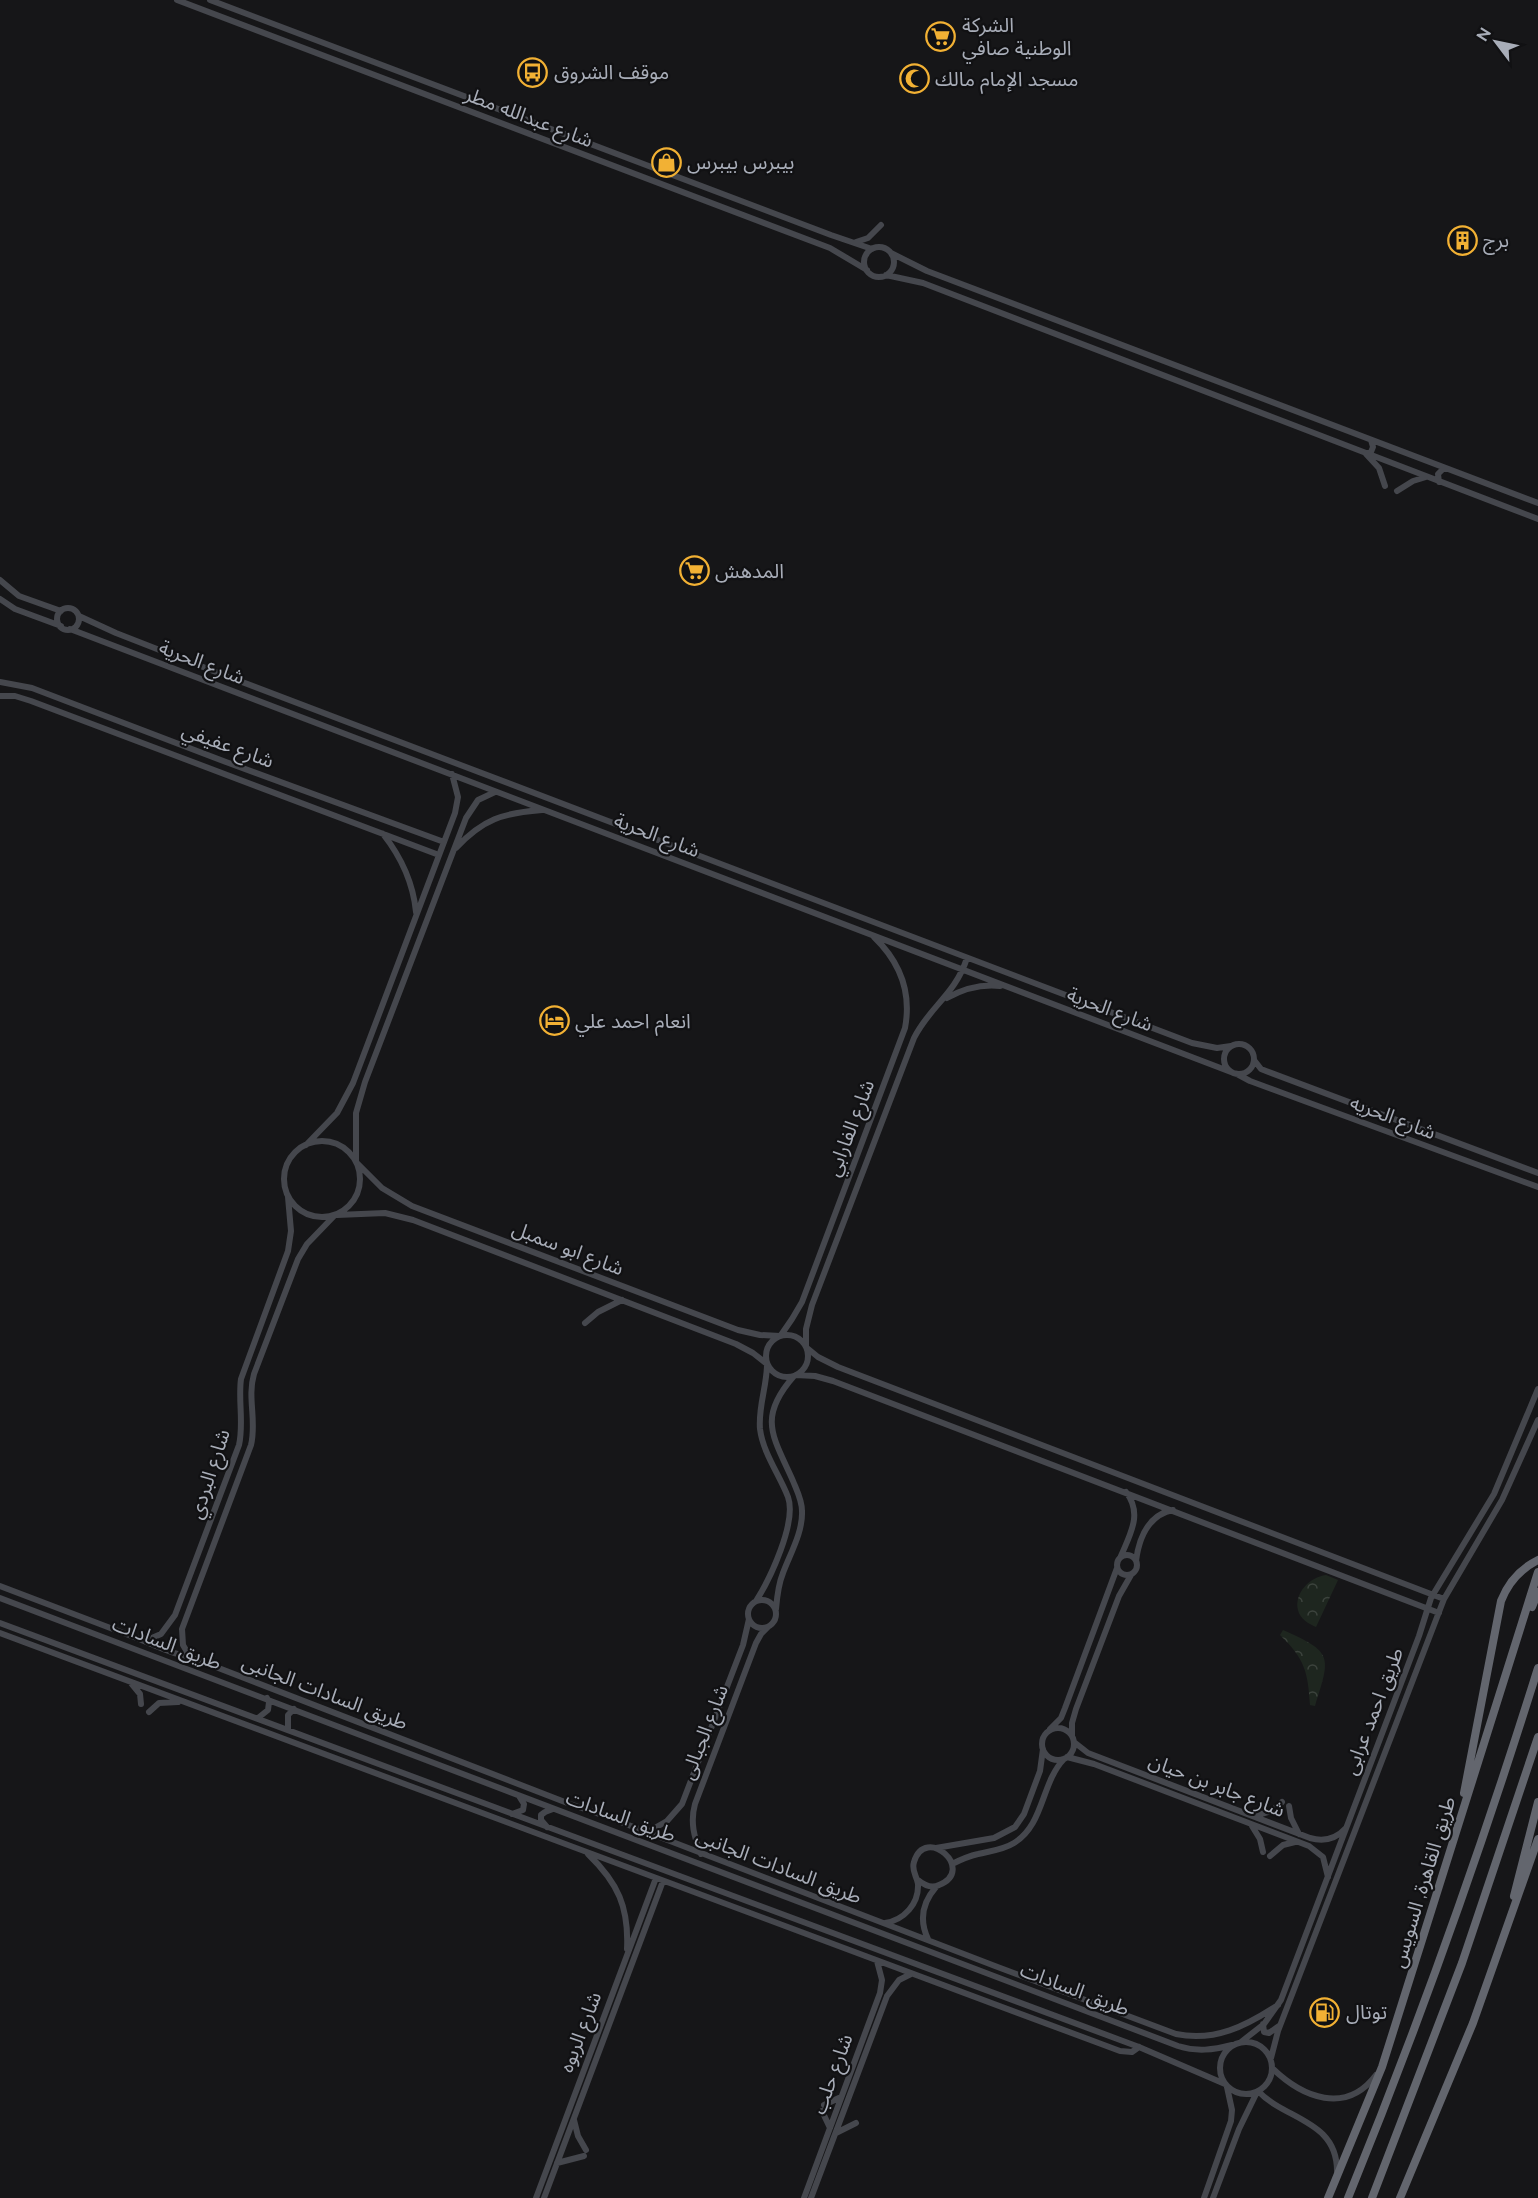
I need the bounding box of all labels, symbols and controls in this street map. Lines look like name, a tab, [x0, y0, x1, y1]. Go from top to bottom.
north arrow	[1466, 12, 1526, 72]
place label: الشركة الوطنية صافي	[962, 13, 1072, 64]
supermarket icon: الشركة الوطنية صافي	[925, 20, 957, 52]
text: N	[1472, 24, 1495, 45]
bus stop icon: موقف الشروق	[517, 56, 549, 88]
place label: موقف الشروق	[554, 60, 669, 84]
mosque icon: مسجد الإمام مالك	[898, 63, 930, 95]
place label: مسجد الإمام مالك	[935, 67, 1078, 94]
street label: شارع عبدالله مطر	[460, 81, 596, 155]
shop icon: بيبرس بيبرس	[650, 146, 682, 178]
place label: بيبرس بيبرس	[687, 150, 795, 174]
building icon: برج	[1446, 224, 1478, 256]
place label: برج	[1483, 228, 1509, 255]
supermarket icon: المدهش	[678, 555, 710, 587]
place label: المدهش	[715, 559, 784, 583]
street label: شارع الحرية	[155, 635, 248, 692]
street label: شارع عفيفي	[177, 717, 277, 776]
street label: شارع الحرية	[610, 808, 703, 865]
street label: شارع الحرية	[1063, 982, 1156, 1039]
hotel icon: انعام احمد علي	[538, 1005, 570, 1037]
place label: انعام احمد علي	[575, 1009, 691, 1037]
street label: شارع الفارابي	[821, 1076, 883, 1181]
street label: شارع الحريه	[1346, 1090, 1439, 1147]
street label: شارع ابو سمبل	[508, 1216, 627, 1283]
street label: شارع البردي	[183, 1426, 238, 1523]
street label: طريق السادات	[109, 1611, 225, 1676]
street label: طريق احمد عرابى	[1338, 1644, 1409, 1778]
street label: طريق السادات الجانبى	[238, 1649, 411, 1736]
street label: شارع الجبالى	[675, 1681, 736, 1784]
street label: شارع جابر بن حيان	[1144, 1748, 1288, 1825]
street label: طريق السادات	[562, 1785, 679, 1848]
street label: طريق القاهرة, السويس	[1386, 1793, 1461, 1971]
street label: طريق السادات الجانبى	[692, 1823, 865, 1910]
street label: طريق السادات	[1017, 1957, 1133, 2022]
street label: شارع الربوه	[554, 1988, 609, 2077]
fuel station icon: توتال	[1309, 1996, 1341, 2028]
place label: توتال	[1346, 2000, 1387, 2024]
street label: شارع حلب	[806, 2031, 860, 2118]

